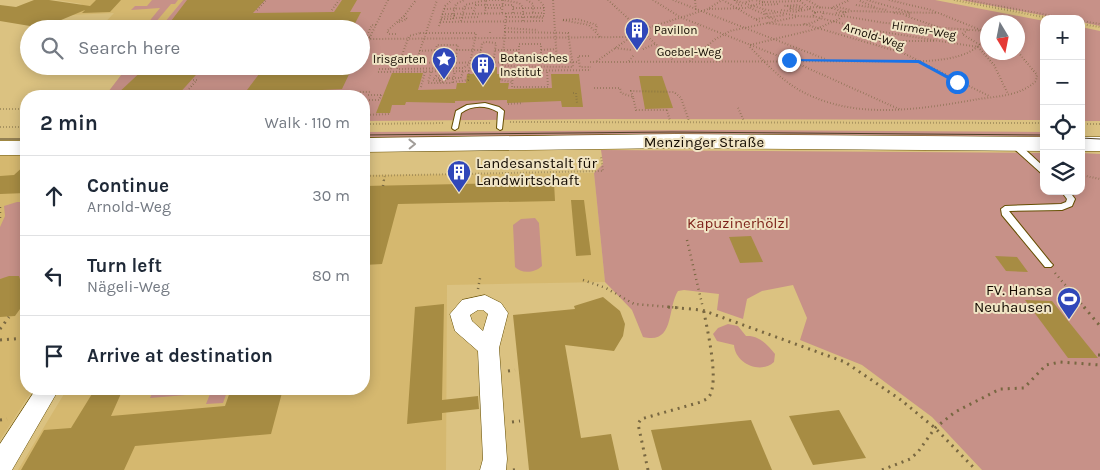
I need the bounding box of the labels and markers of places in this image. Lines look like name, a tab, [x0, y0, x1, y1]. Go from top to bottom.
building icon: Pavillon	[624, 17, 650, 51]
place label: Pavillon	[654, 23, 697, 37]
place icon: Irisgarten	[431, 46, 457, 80]
place label: Botanisches Institut	[500, 51, 568, 79]
place label: Irisgarten	[373, 52, 426, 66]
building icon: Botanisches Institut	[470, 52, 496, 86]
place label: Landesanstalt für Landwirtschaft	[476, 154, 598, 189]
building icon: Landesanstalt für Landwirtschaft	[446, 159, 472, 193]
place label: FV. Hansa Neuhausen	[974, 281, 1052, 316]
sports icon: FV. Hansa Neuhausen	[1056, 286, 1082, 320]

